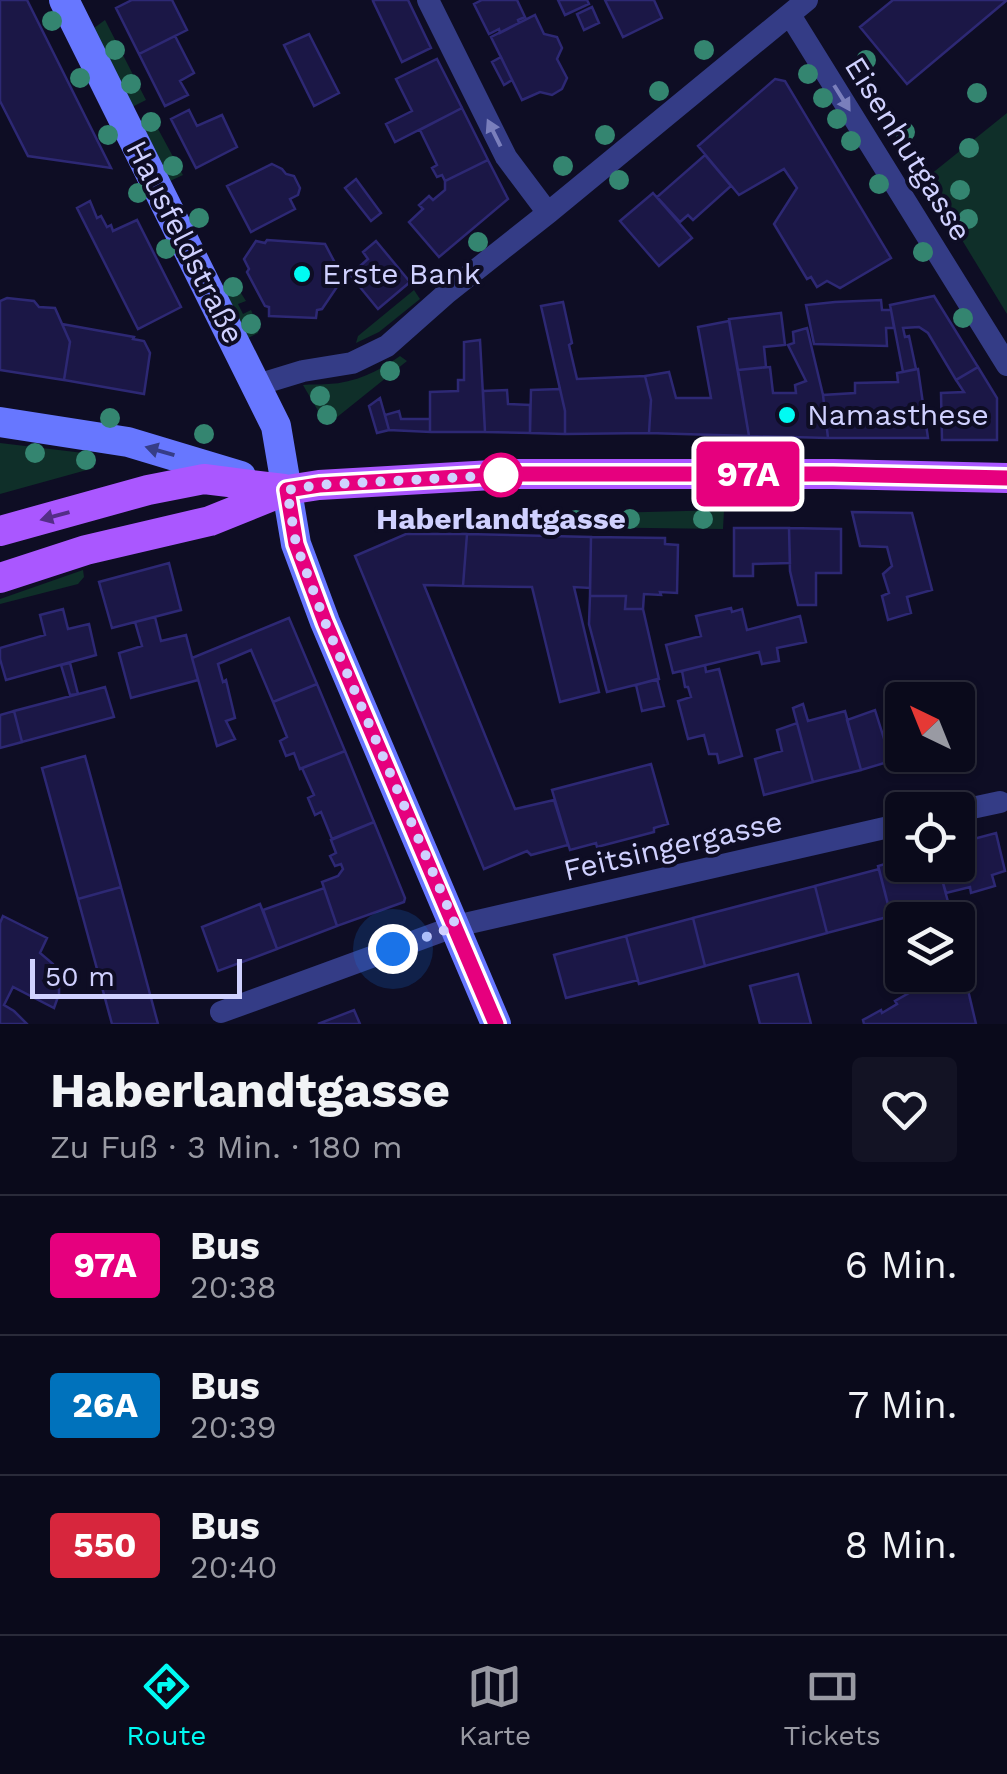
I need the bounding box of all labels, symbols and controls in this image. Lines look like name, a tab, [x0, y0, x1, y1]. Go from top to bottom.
street label: Eisenhutgasse	[838, 50, 979, 247]
one-way arrow	[832, 84, 850, 112]
one-way arrow	[486, 118, 503, 147]
street label: Hausfeldstraße	[119, 135, 252, 349]
place label: Erste Bank	[322, 256, 481, 291]
marker: Erste Bank	[291, 263, 313, 285]
place label: Namasthese	[807, 397, 989, 432]
marker: Namasthese	[776, 404, 798, 426]
line badge: 97A	[690, 442, 806, 506]
one-way arrow	[144, 443, 175, 459]
text: 97A	[716, 453, 780, 495]
marker: Haberlandtgasse	[480, 454, 522, 496]
place label: Haberlandtgasse	[376, 501, 626, 536]
one-way arrow	[39, 508, 70, 524]
north arrow	[885, 682, 975, 772]
map controls	[885, 682, 975, 992]
button: locate	[885, 792, 975, 882]
street label: Feitsingergasse	[560, 803, 786, 888]
button: layers	[885, 902, 975, 992]
your location	[368, 924, 418, 974]
scale bar	[30, 954, 242, 998]
text: 50 m	[45, 960, 115, 993]
button: heart	[852, 1057, 957, 1162]
text: Haberlandtgasse	[50, 1062, 450, 1119]
text: Zu Fuß · 3 Min. · 180 m	[50, 1128, 403, 1166]
text: Bus	[190, 1224, 260, 1268]
text: 6 Min.	[845, 1243, 957, 1287]
text: 97A	[73, 1244, 137, 1286]
text: 20:38	[190, 1268, 276, 1306]
text: Bus	[190, 1364, 260, 1408]
text: 7 Min.	[848, 1383, 957, 1427]
text: 26A	[72, 1384, 138, 1426]
text: 20:39	[190, 1408, 276, 1446]
text: Bus	[190, 1504, 260, 1548]
text: 8 Min.	[844, 1523, 957, 1567]
text: 550	[73, 1524, 137, 1566]
text: 20:40	[190, 1548, 278, 1586]
tab: Route	[126, 1659, 206, 1752]
tab: Karte	[459, 1659, 531, 1752]
tab: Tickets	[784, 1659, 881, 1752]

